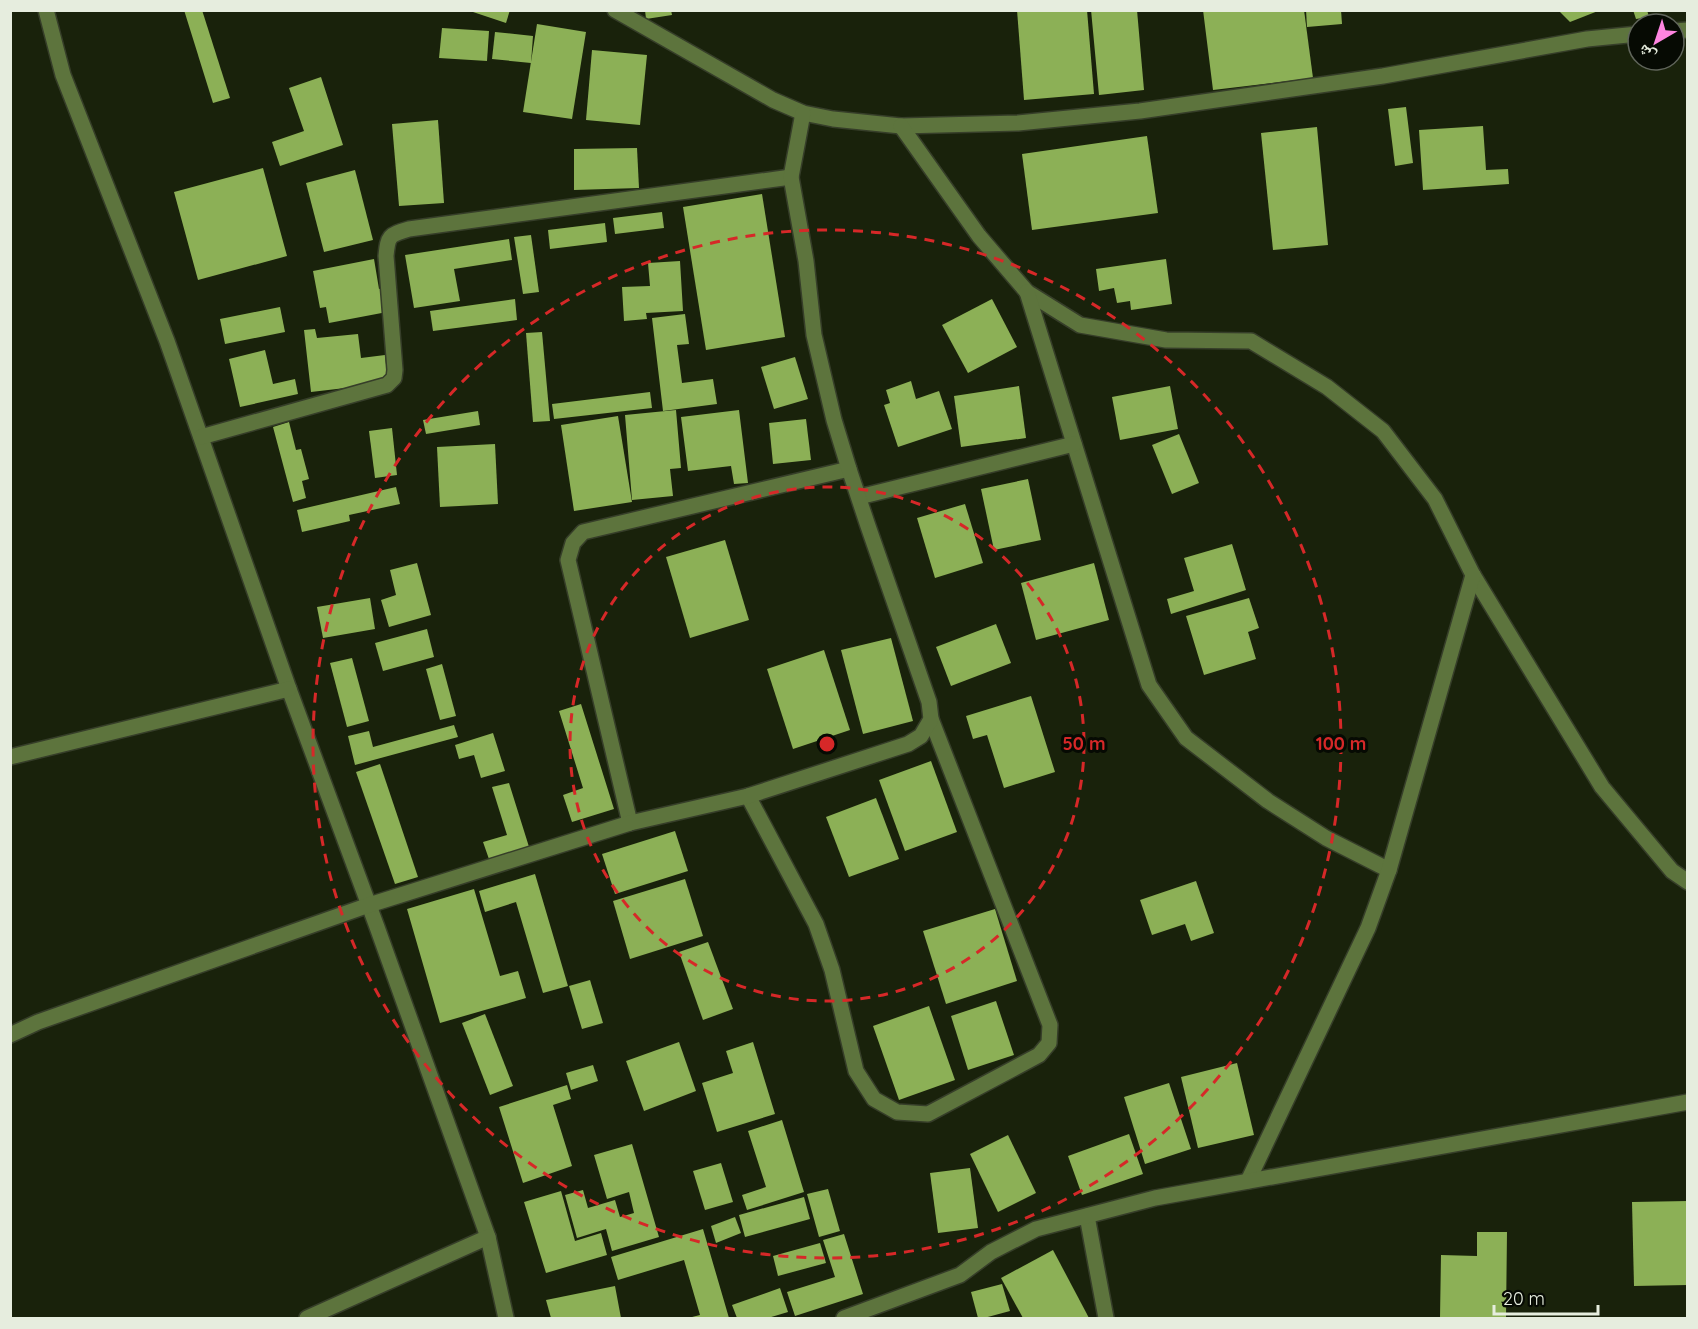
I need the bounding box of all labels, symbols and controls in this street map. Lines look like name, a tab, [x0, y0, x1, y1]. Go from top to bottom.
north arrow	[1626, 12, 1686, 72]
text: ش	[1634, 41, 1659, 67]
text: 50 m	[1062, 732, 1106, 755]
text: 100 m	[1316, 732, 1366, 755]
centre of rings	[817, 734, 837, 754]
scale bar	[1494, 1278, 1598, 1316]
text: 20 m	[1503, 1287, 1545, 1310]

